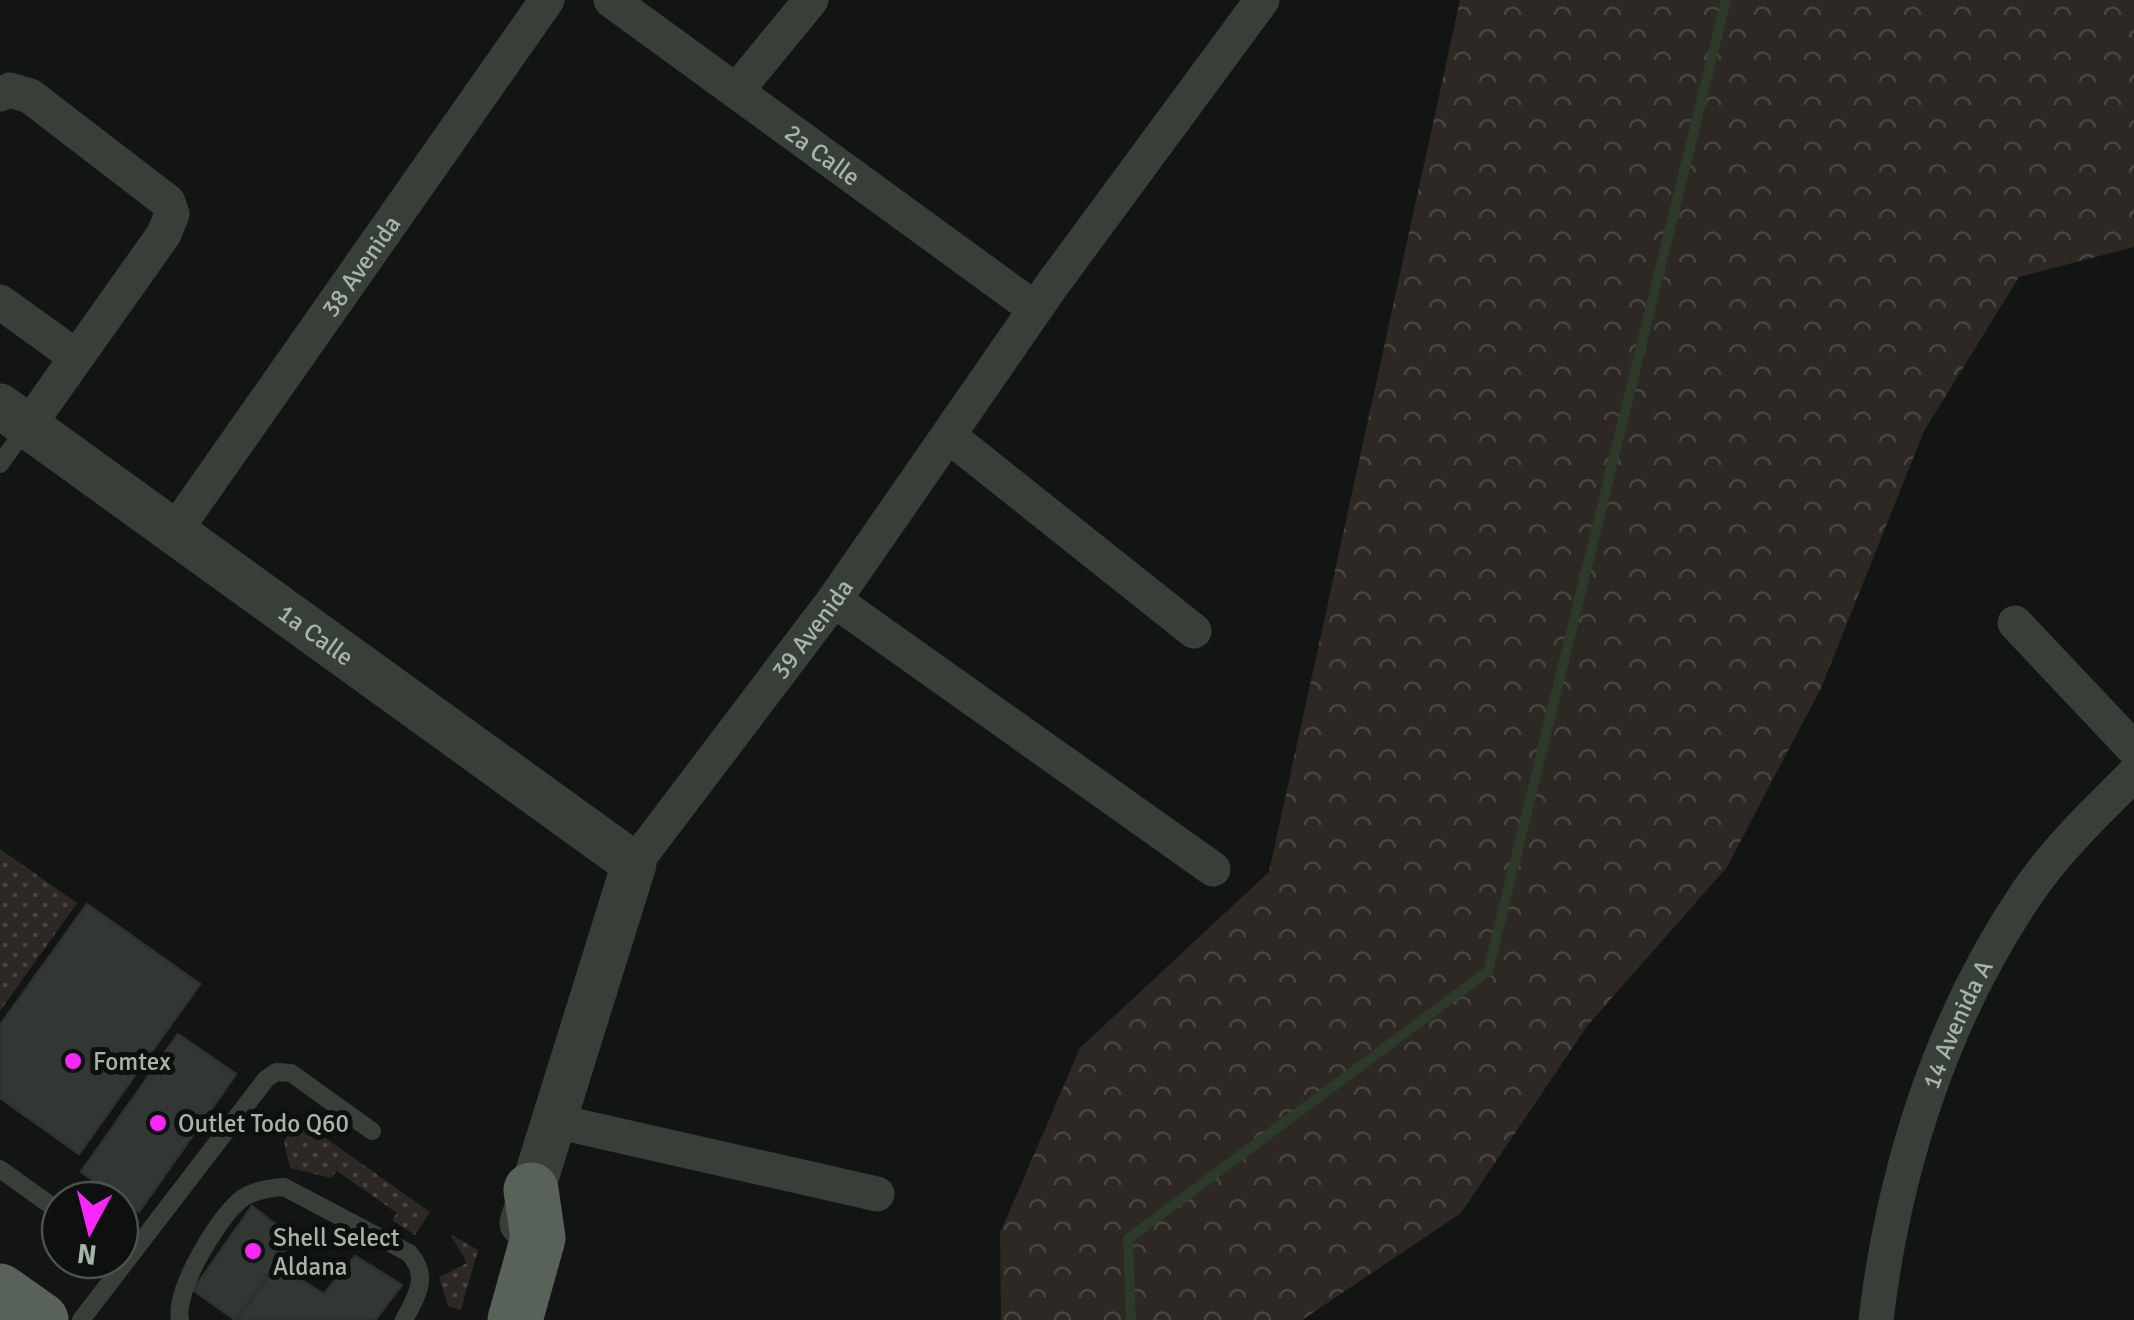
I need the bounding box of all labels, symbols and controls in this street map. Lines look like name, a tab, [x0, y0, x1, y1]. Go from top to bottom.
street label: 2a Calle	[779, 117, 866, 193]
street label: 38 Avenida	[315, 209, 407, 323]
street label: 39 Avenida	[765, 573, 860, 685]
street label: 1a Calle	[272, 597, 360, 673]
street label: 14 Avenida A	[1915, 954, 2000, 1093]
place label: Fomtex	[93, 1046, 171, 1077]
marker: Fomtex	[62, 1050, 84, 1072]
place label: Outlet Todo Q60	[178, 1108, 349, 1139]
marker: Outlet Todo Q60	[147, 1112, 169, 1134]
north arrow	[40, 1180, 140, 1280]
place label: Shell Select Aldana	[273, 1222, 400, 1282]
text: N	[75, 1236, 99, 1272]
marker: Shell Select Aldana	[242, 1240, 264, 1262]

